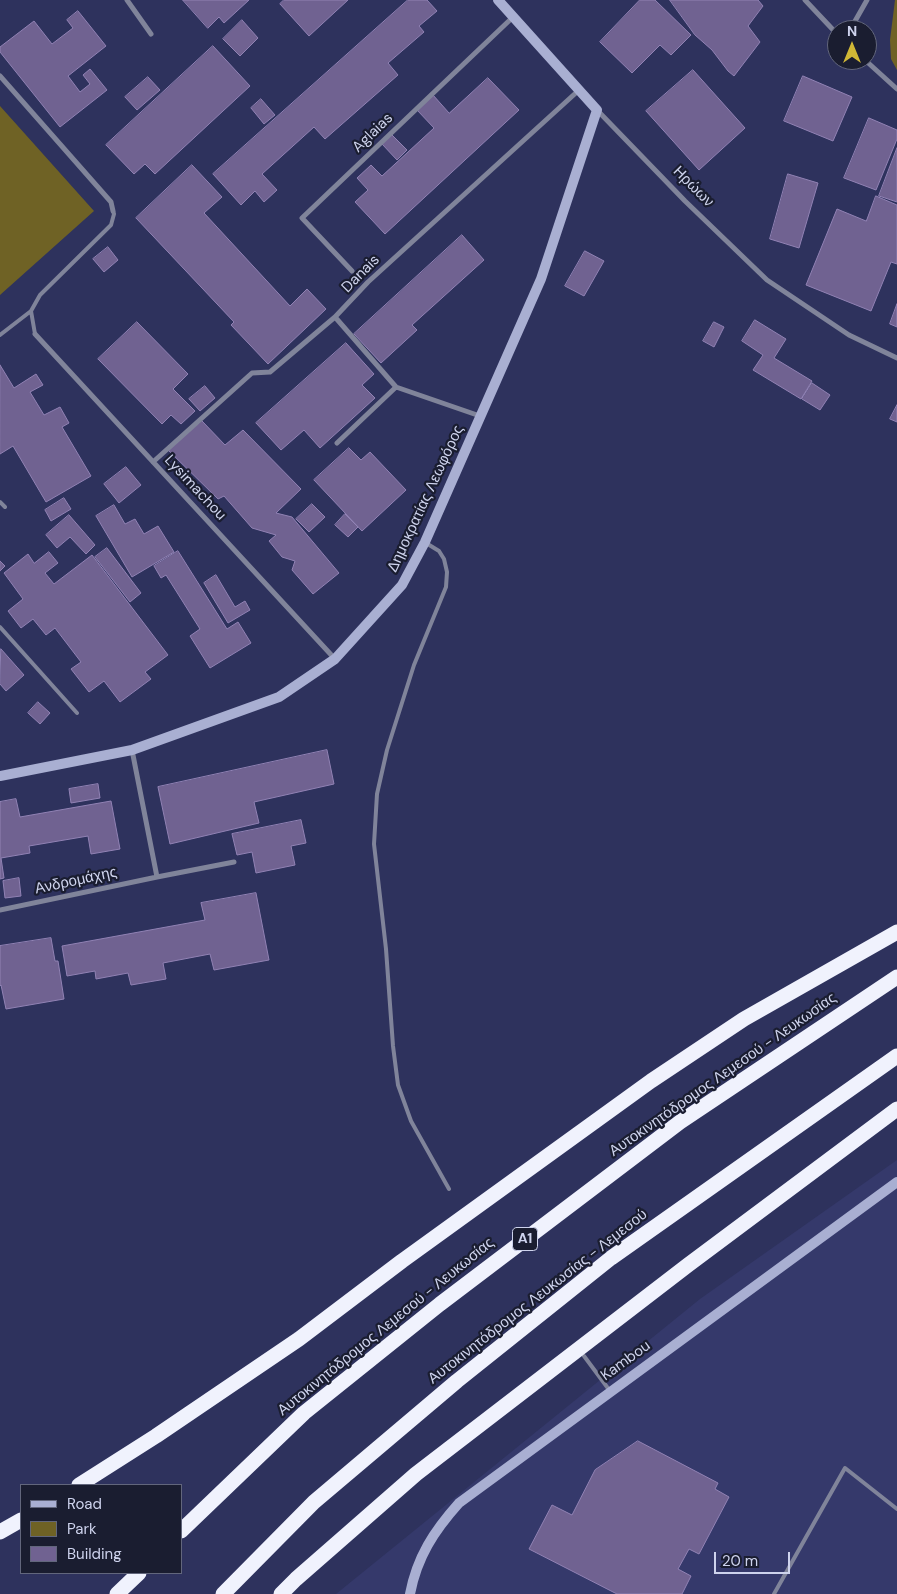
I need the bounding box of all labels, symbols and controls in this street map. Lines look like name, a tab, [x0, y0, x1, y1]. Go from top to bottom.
north arrow	[827, 20, 877, 70]
text: N	[847, 22, 857, 40]
street label: Aglaias	[349, 109, 397, 157]
street label: Ηρώων	[669, 163, 717, 211]
street label: Danais	[338, 251, 384, 297]
street label: Δημοκρατίας Λεωφόρος	[384, 423, 468, 575]
street label: Lysimachou	[160, 452, 230, 524]
street label: Ανδρομάχης	[33, 864, 119, 898]
street label: Αυτοκινητόδρομος Λεμεσού - Λευκωσίας	[606, 989, 840, 1161]
street label: Αυτοκινητόδρομος Λευκωσίας - Λεμεσού	[425, 1206, 651, 1388]
road number: A1	[512, 1228, 538, 1250]
street label: Αυτοκινητόδρομος Λεμεσού - Λευκωσίας	[274, 1234, 498, 1420]
street label: Kambou	[598, 1337, 654, 1385]
legend	[20, 1484, 182, 1574]
text: Road	[67, 1494, 102, 1514]
text: Park	[67, 1519, 97, 1539]
scale bar	[717, 1542, 793, 1574]
text: Building	[67, 1544, 122, 1564]
text: 20 m	[722, 1551, 758, 1571]

